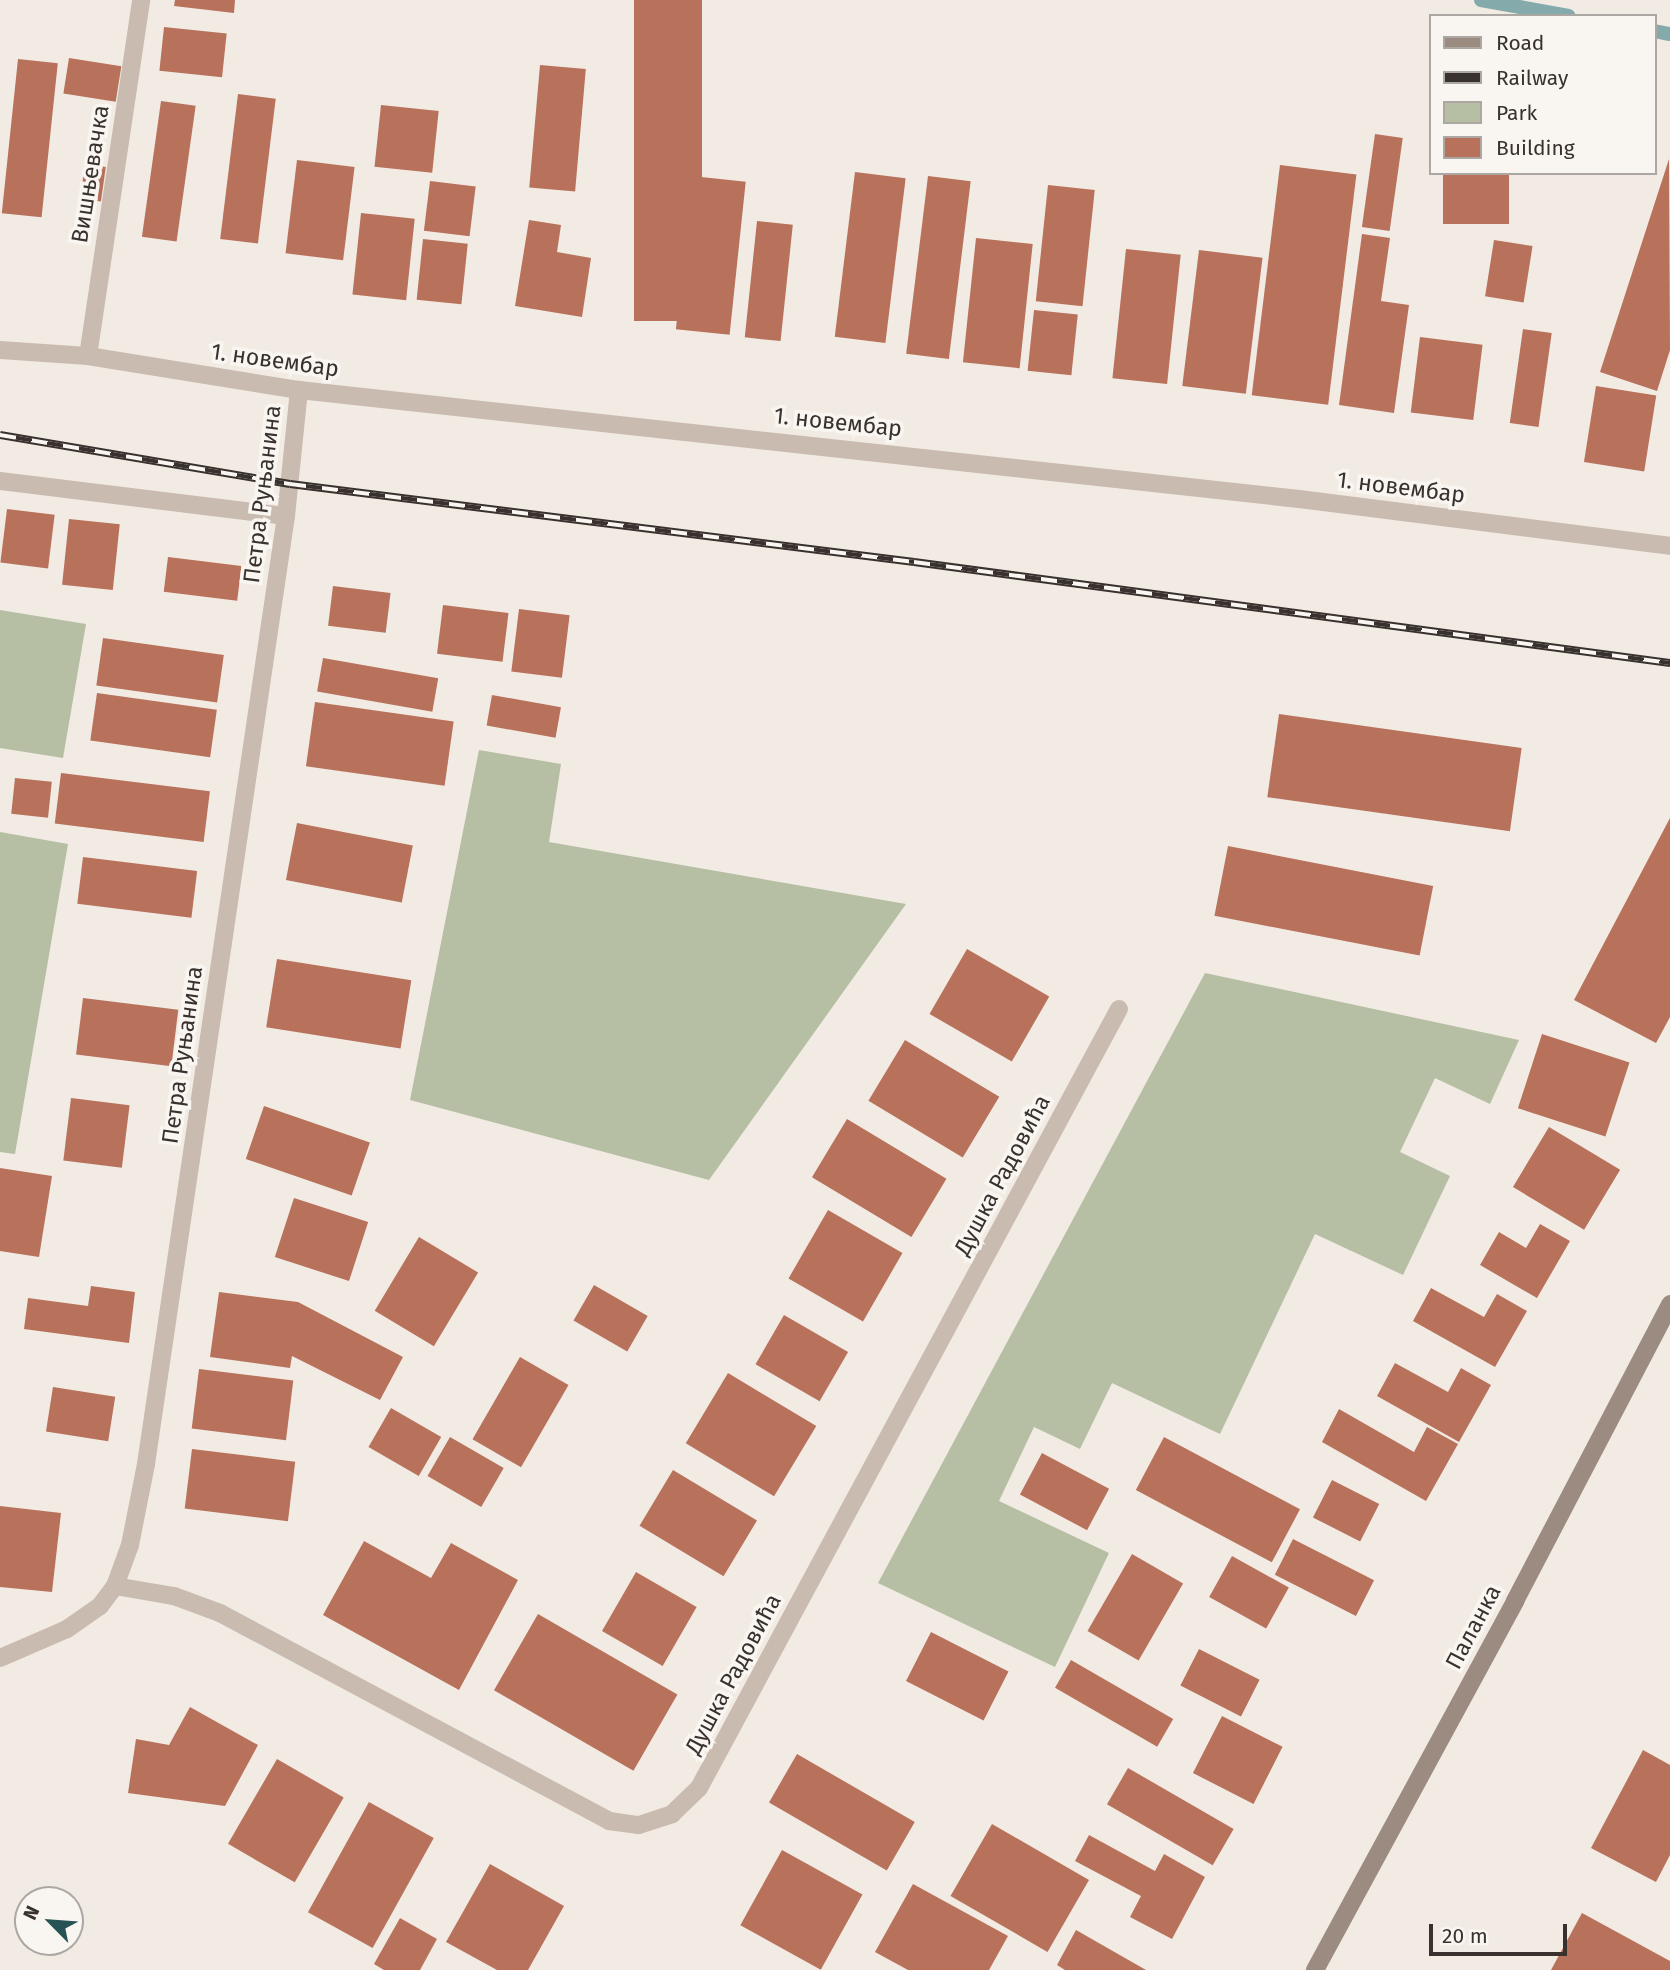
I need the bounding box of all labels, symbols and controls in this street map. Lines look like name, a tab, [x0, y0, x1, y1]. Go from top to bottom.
legend	[1428, 14, 1656, 175]
text: Road	[1496, 30, 1544, 56]
text: Railway	[1496, 65, 1568, 91]
text: Park	[1496, 100, 1537, 126]
street label: Вишњевачка	[65, 103, 115, 245]
text: Building	[1496, 135, 1575, 161]
street label: 1. новембар	[209, 337, 341, 383]
street label: 1. новембар	[773, 402, 903, 442]
street label: Петра Руњанина	[237, 403, 287, 585]
street label: 1. новембар	[1335, 465, 1467, 509]
street label: Петра Руњанина	[156, 964, 208, 1146]
street label: Душка Радовића	[948, 1090, 1056, 1260]
street label: Паланка	[1439, 1580, 1507, 1674]
street label: Душка Радовића	[679, 1589, 787, 1759]
north arrow	[14, 1886, 84, 1956]
text: N	[18, 1902, 44, 1923]
scale bar	[1432, 1910, 1570, 1954]
text: 20 m	[1442, 1923, 1488, 1949]

